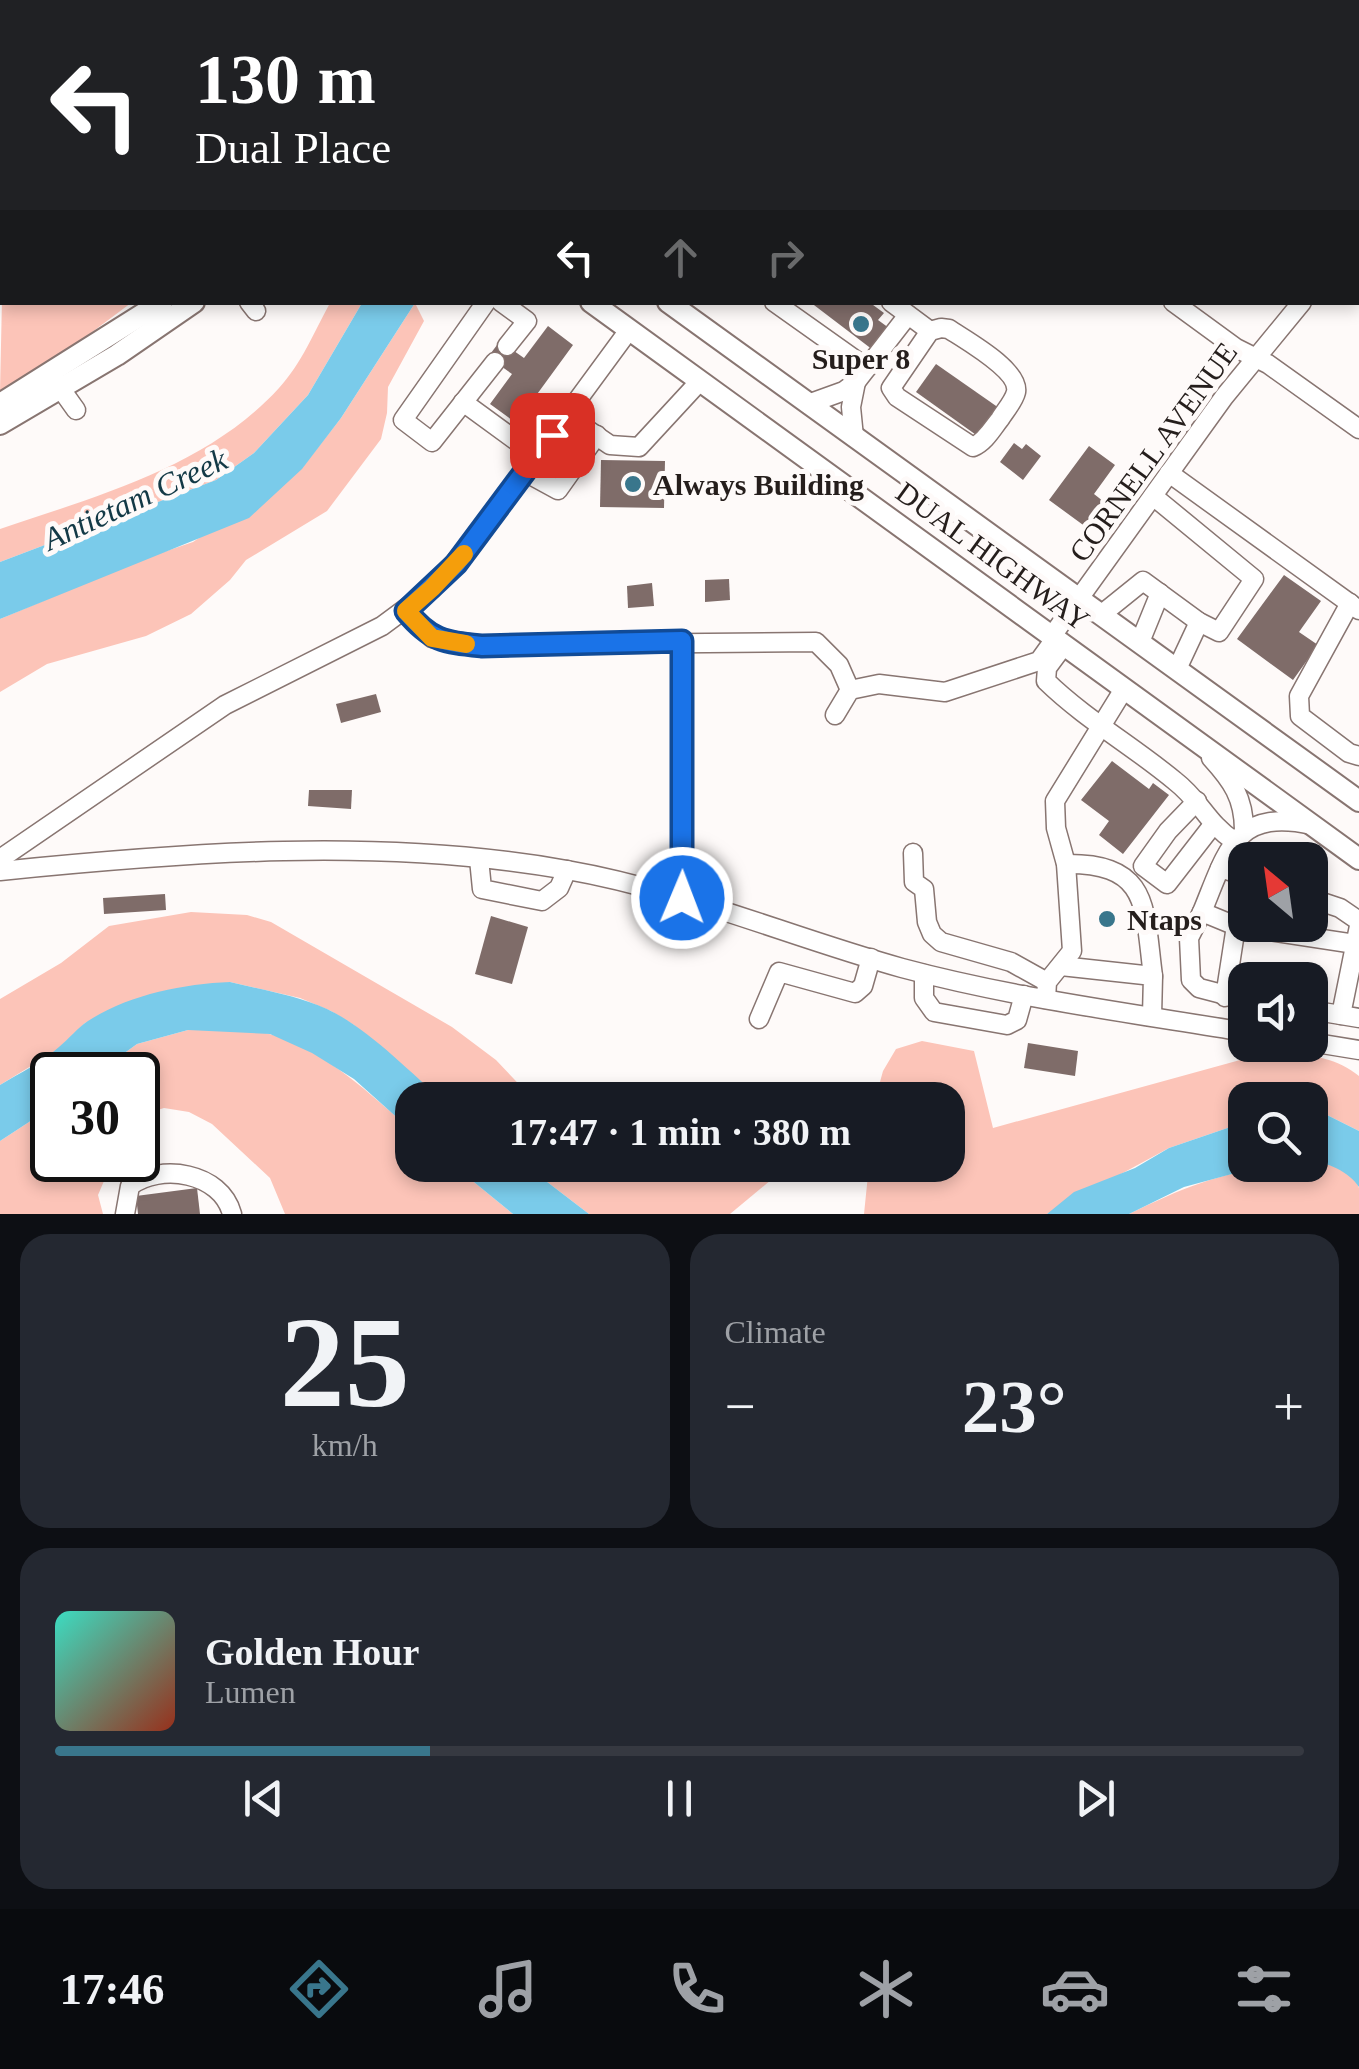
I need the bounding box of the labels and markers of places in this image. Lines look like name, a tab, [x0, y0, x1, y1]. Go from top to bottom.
marker: Super 8	[850, 313, 872, 335]
place label: Super 8	[812, 342, 910, 375]
pin	[510, 393, 595, 478]
place label: Always Building	[653, 468, 864, 501]
marker: Always Building	[622, 473, 644, 495]
place label: Ntaps	[1127, 903, 1202, 936]
marker: Ntaps	[1096, 908, 1118, 930]

